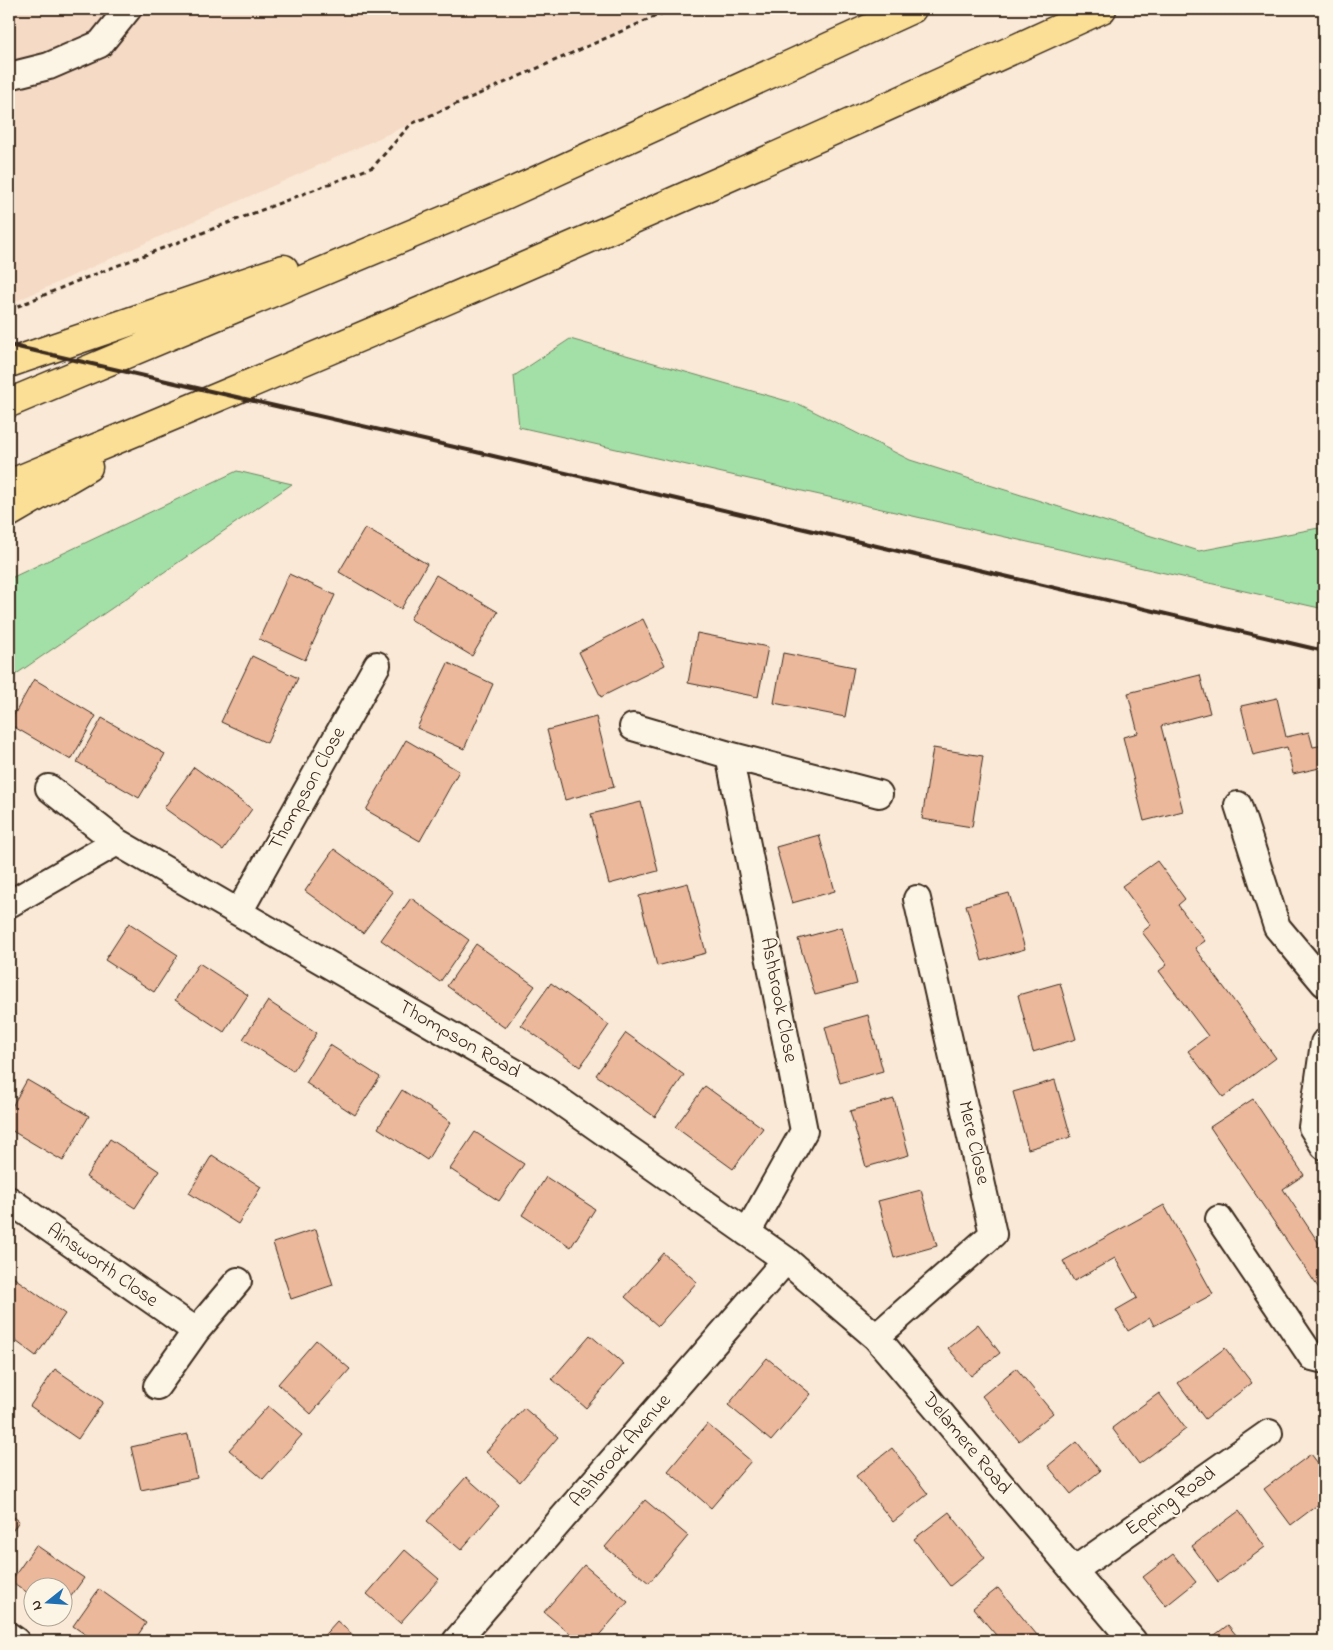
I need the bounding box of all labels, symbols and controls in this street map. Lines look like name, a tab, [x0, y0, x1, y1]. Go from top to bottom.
street label: Thompson Close	[262, 722, 354, 856]
street label: Ashbrook Close	[752, 935, 804, 1065]
street label: Thompson Road	[393, 993, 525, 1087]
street label: Mere Close	[949, 1098, 997, 1188]
street label: Ainsworth Close	[40, 1217, 164, 1315]
street label: Delamere Road	[914, 1386, 1018, 1502]
street label: Ashbrook Avenue	[563, 1388, 679, 1514]
street label: Epping Road	[1120, 1460, 1223, 1545]
north arrow	[22, 1578, 72, 1628]
text: N	[26, 1598, 48, 1613]

